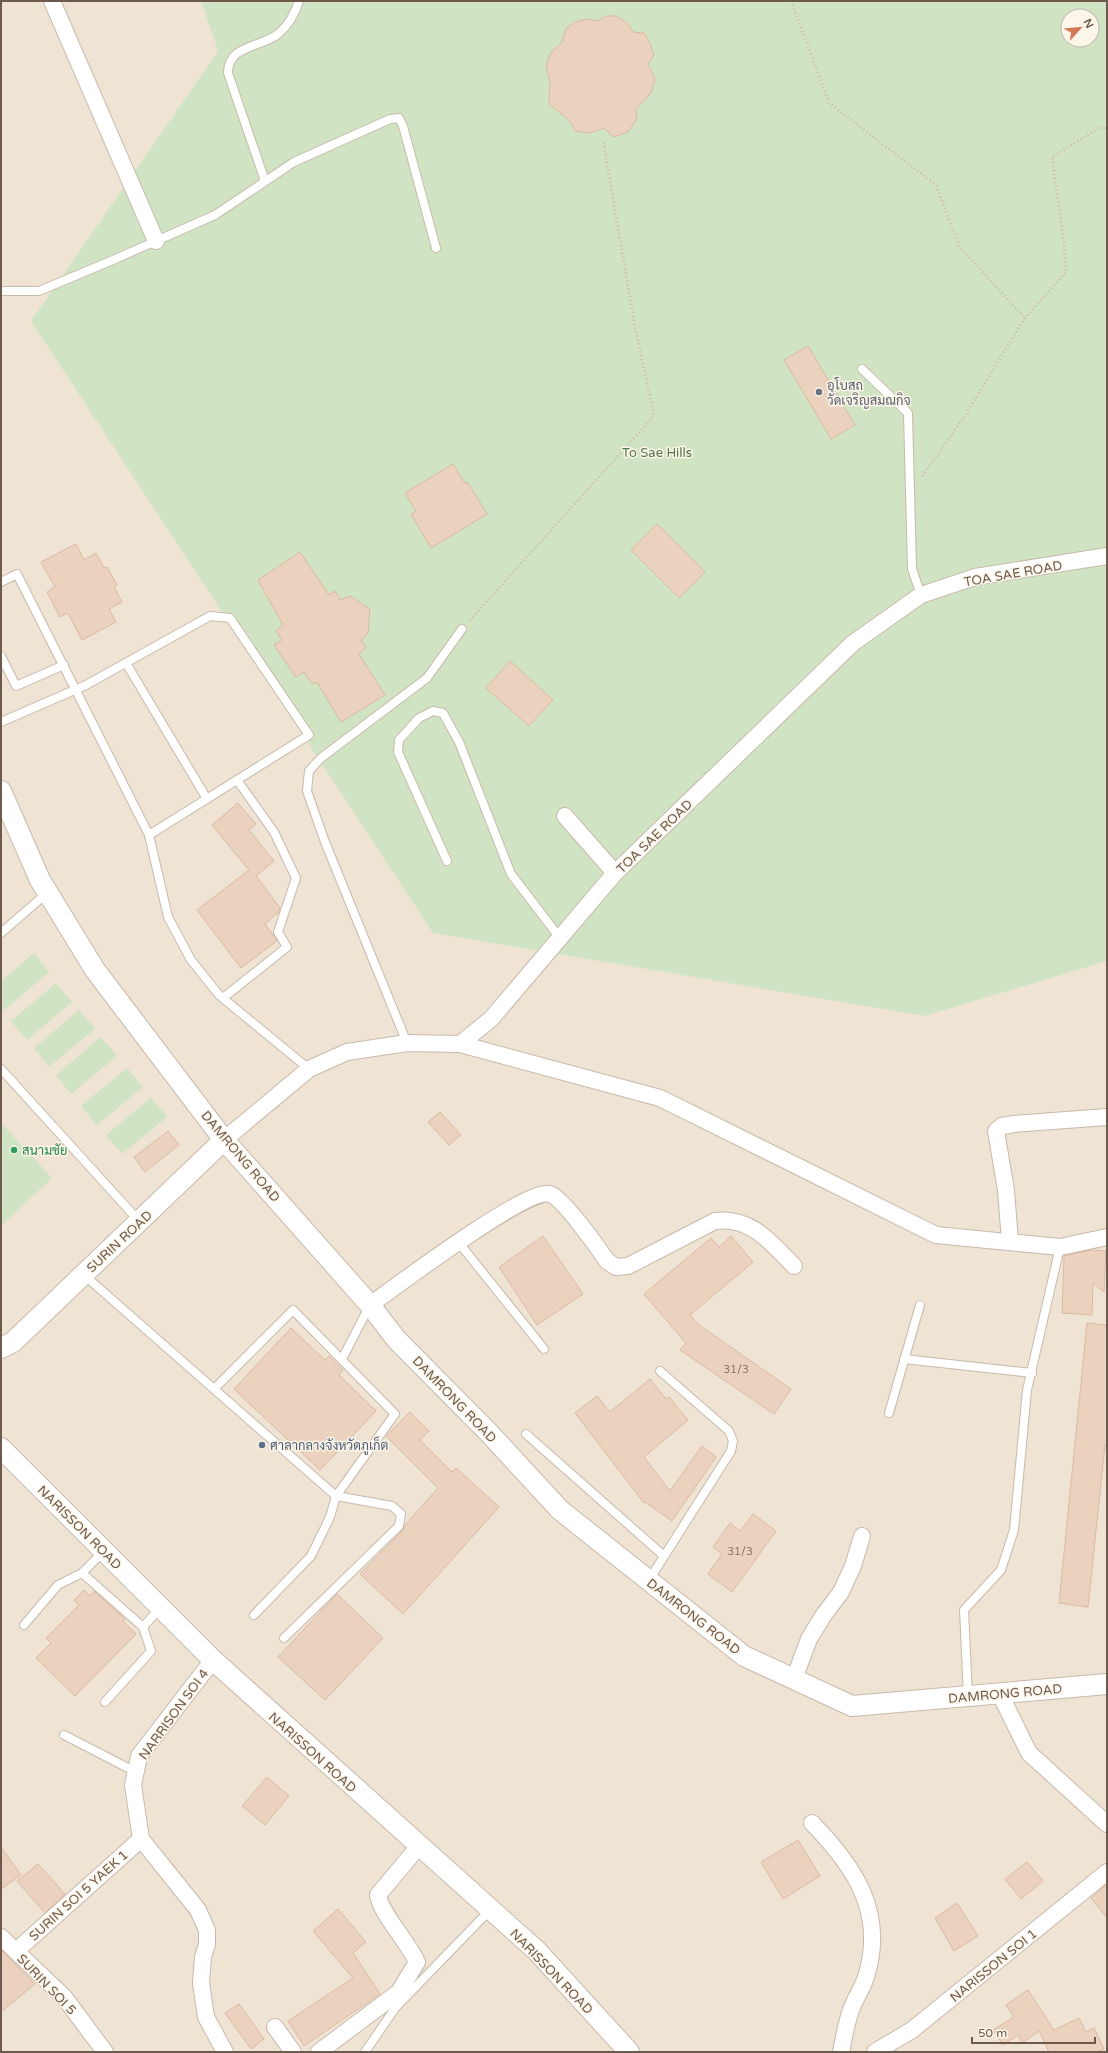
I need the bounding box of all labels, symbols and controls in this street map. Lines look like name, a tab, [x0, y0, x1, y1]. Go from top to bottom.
north arrow	[1060, 8, 1100, 48]
text: N	[1081, 17, 1096, 31]
place label: อุโบสถ วัดเจริญสมณกิจ	[827, 377, 911, 409]
marker: อุโบสถ วัดเจริญสมณกิจ	[814, 387, 824, 397]
park label: To Sae Hills	[622, 445, 692, 461]
street label: TOA SAE ROAD	[963, 557, 1064, 591]
street label: TOA SAE ROAD	[613, 796, 696, 877]
street label: DAMRONG ROAD	[197, 1108, 283, 1206]
place label: สนามชัย	[22, 1143, 67, 1159]
marker: สนามชัย	[9, 1145, 19, 1155]
street label: SURIN ROAD	[84, 1207, 156, 1276]
street label: DAMRONG ROAD	[409, 1353, 500, 1447]
house number: 31/3	[723, 1363, 749, 1376]
place label: ศาลากลางจังหวัดภูเก็ต	[270, 1436, 388, 1455]
marker: ศาลากลางจังหวัดภูเก็ต	[257, 1440, 267, 1450]
street label: NARISSON ROAD	[34, 1482, 125, 1573]
house number: 31/3	[727, 1545, 753, 1558]
street label: DAMRONG ROAD	[643, 1575, 744, 1658]
street label: NARRISON SOI 4	[135, 1666, 212, 1763]
street label: DAMRONG ROAD	[947, 1681, 1063, 1707]
street label: NARISSON ROAD	[265, 1709, 360, 1797]
street label: SURIN SOI 5 YAEK 1	[26, 1847, 131, 1944]
street label: NARISSON ROAD	[506, 1926, 596, 2018]
street label: NARISSON SOI 1	[947, 1926, 1040, 2006]
street label: SURIN SOI 5	[13, 1951, 79, 2018]
scale bar	[972, 2019, 1095, 2045]
text: 50 m	[978, 2026, 1007, 2040]

